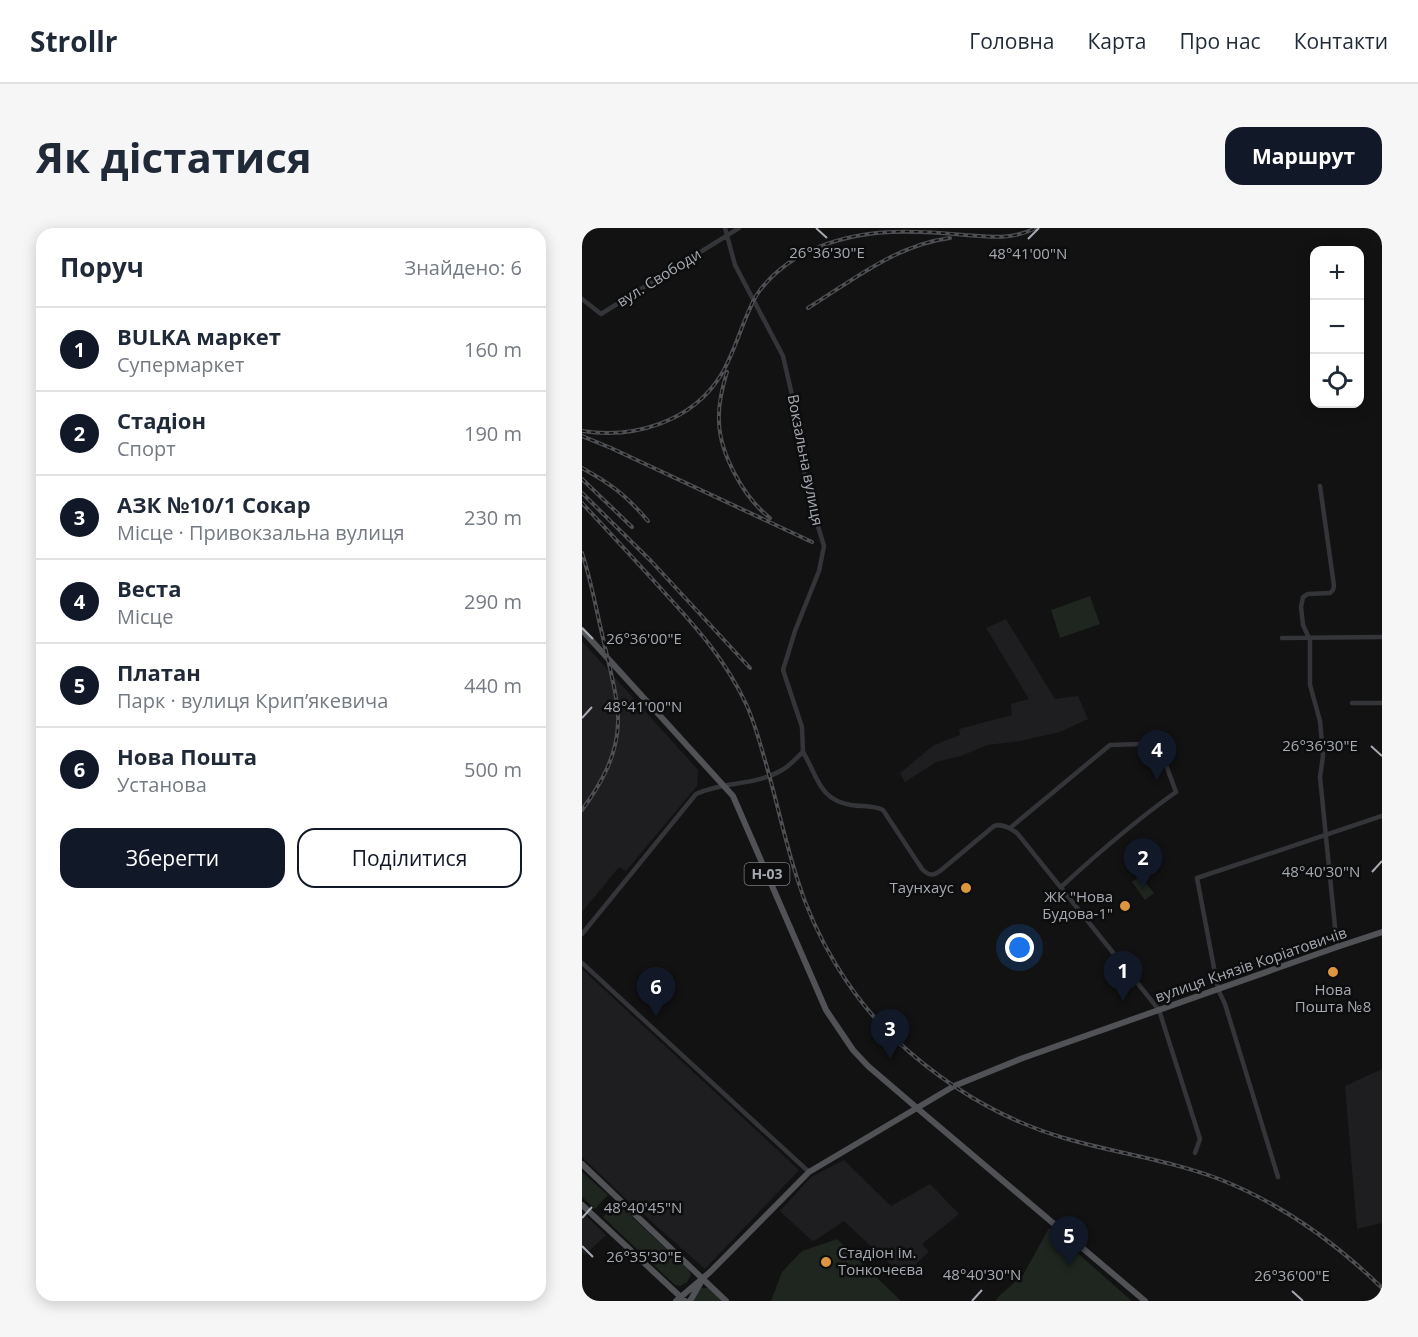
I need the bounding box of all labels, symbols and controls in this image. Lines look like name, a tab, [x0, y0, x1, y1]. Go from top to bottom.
text: Strollr	[30, 22, 117, 60]
text: Головна	[969, 27, 1054, 55]
text: Карта	[1087, 27, 1146, 55]
text: Про нас	[1179, 27, 1261, 55]
text: Контакти	[1294, 27, 1388, 55]
button: Маршрут	[1225, 127, 1382, 185]
text: Як дістатися	[36, 128, 312, 185]
text: 26°36'30"E	[789, 242, 865, 262]
street label: вул. Свободи	[613, 243, 704, 311]
text: 48°41'00"N	[989, 243, 1067, 263]
map controls	[1310, 246, 1364, 408]
button: +	[1310, 246, 1364, 300]
text: Поруч	[60, 249, 144, 285]
text: Знайдено: 6	[405, 254, 522, 281]
button: −	[1310, 300, 1364, 354]
text: BULKA маркет	[117, 321, 281, 351]
text: 1	[74, 336, 85, 363]
text: 160 m	[464, 336, 522, 363]
text: Супермаркет	[117, 351, 244, 378]
button: locate	[1310, 354, 1364, 408]
street label: Вокзальна вулиця	[783, 393, 829, 527]
text: Стадіон	[117, 405, 206, 435]
text: 2	[74, 420, 85, 447]
text: 190 m	[464, 420, 522, 447]
text: Спорт	[117, 435, 176, 462]
text: АЗК №10/1 Сокар	[117, 489, 311, 519]
text: 3	[74, 504, 85, 531]
text: 230 m	[464, 504, 522, 531]
text: Місце · Привокзальна вулиця	[117, 519, 405, 546]
text: Веста	[117, 573, 182, 603]
text: 4	[74, 588, 85, 615]
text: 290 m	[464, 588, 522, 615]
text: Місце	[117, 603, 173, 630]
text: 26°36'00"E	[606, 628, 682, 648]
text: Платан	[117, 657, 201, 687]
text: 5	[74, 672, 85, 699]
text: 440 m	[464, 672, 522, 699]
text: Парк · вулиця Крипʼякевича	[117, 687, 388, 714]
text: 48°41'00"N	[604, 696, 682, 716]
pin: 4	[1138, 730, 1176, 780]
text: 26°36'30"E	[1282, 735, 1358, 755]
text: Нова Пошта	[117, 741, 257, 771]
text: 6	[74, 756, 85, 783]
text: 500 m	[464, 756, 522, 783]
text: Установа	[117, 771, 207, 798]
button: Зберегти	[60, 828, 285, 888]
button: Поділитися	[297, 828, 522, 888]
pin: 2	[1124, 838, 1162, 888]
text: 48°40'30"N	[1282, 861, 1360, 881]
road number: Н-03	[744, 863, 789, 885]
place label: Таунхаус	[890, 877, 954, 897]
marker: Таунхаус	[959, 881, 973, 895]
place label: ЖК "Нова Будова-1"	[1042, 886, 1113, 923]
marker: ЖК "Нова Будова-1"	[1118, 899, 1132, 913]
street label: вулиця Князів Коріатовичів	[1152, 922, 1349, 1006]
your location	[1005, 933, 1034, 962]
pin: 1	[1104, 952, 1142, 1001]
marker: Нова Пошта №8	[1326, 965, 1340, 979]
pin: 6	[636, 968, 676, 1017]
place label: Нова Пошта №8	[1295, 979, 1371, 1016]
pin: 3	[870, 1010, 910, 1059]
text: 48°40'45"N	[604, 1197, 682, 1217]
pin: 5	[1050, 1216, 1088, 1266]
place label: Стадіон ім. Тонкочеєва	[838, 1242, 923, 1279]
text: 26°35'30"E	[606, 1246, 682, 1266]
marker: Стадіон ім. Тонкочеєва	[819, 1255, 833, 1269]
text: 48°40'30"N	[943, 1264, 1021, 1284]
text: 26°36'00"E	[1254, 1265, 1330, 1285]

